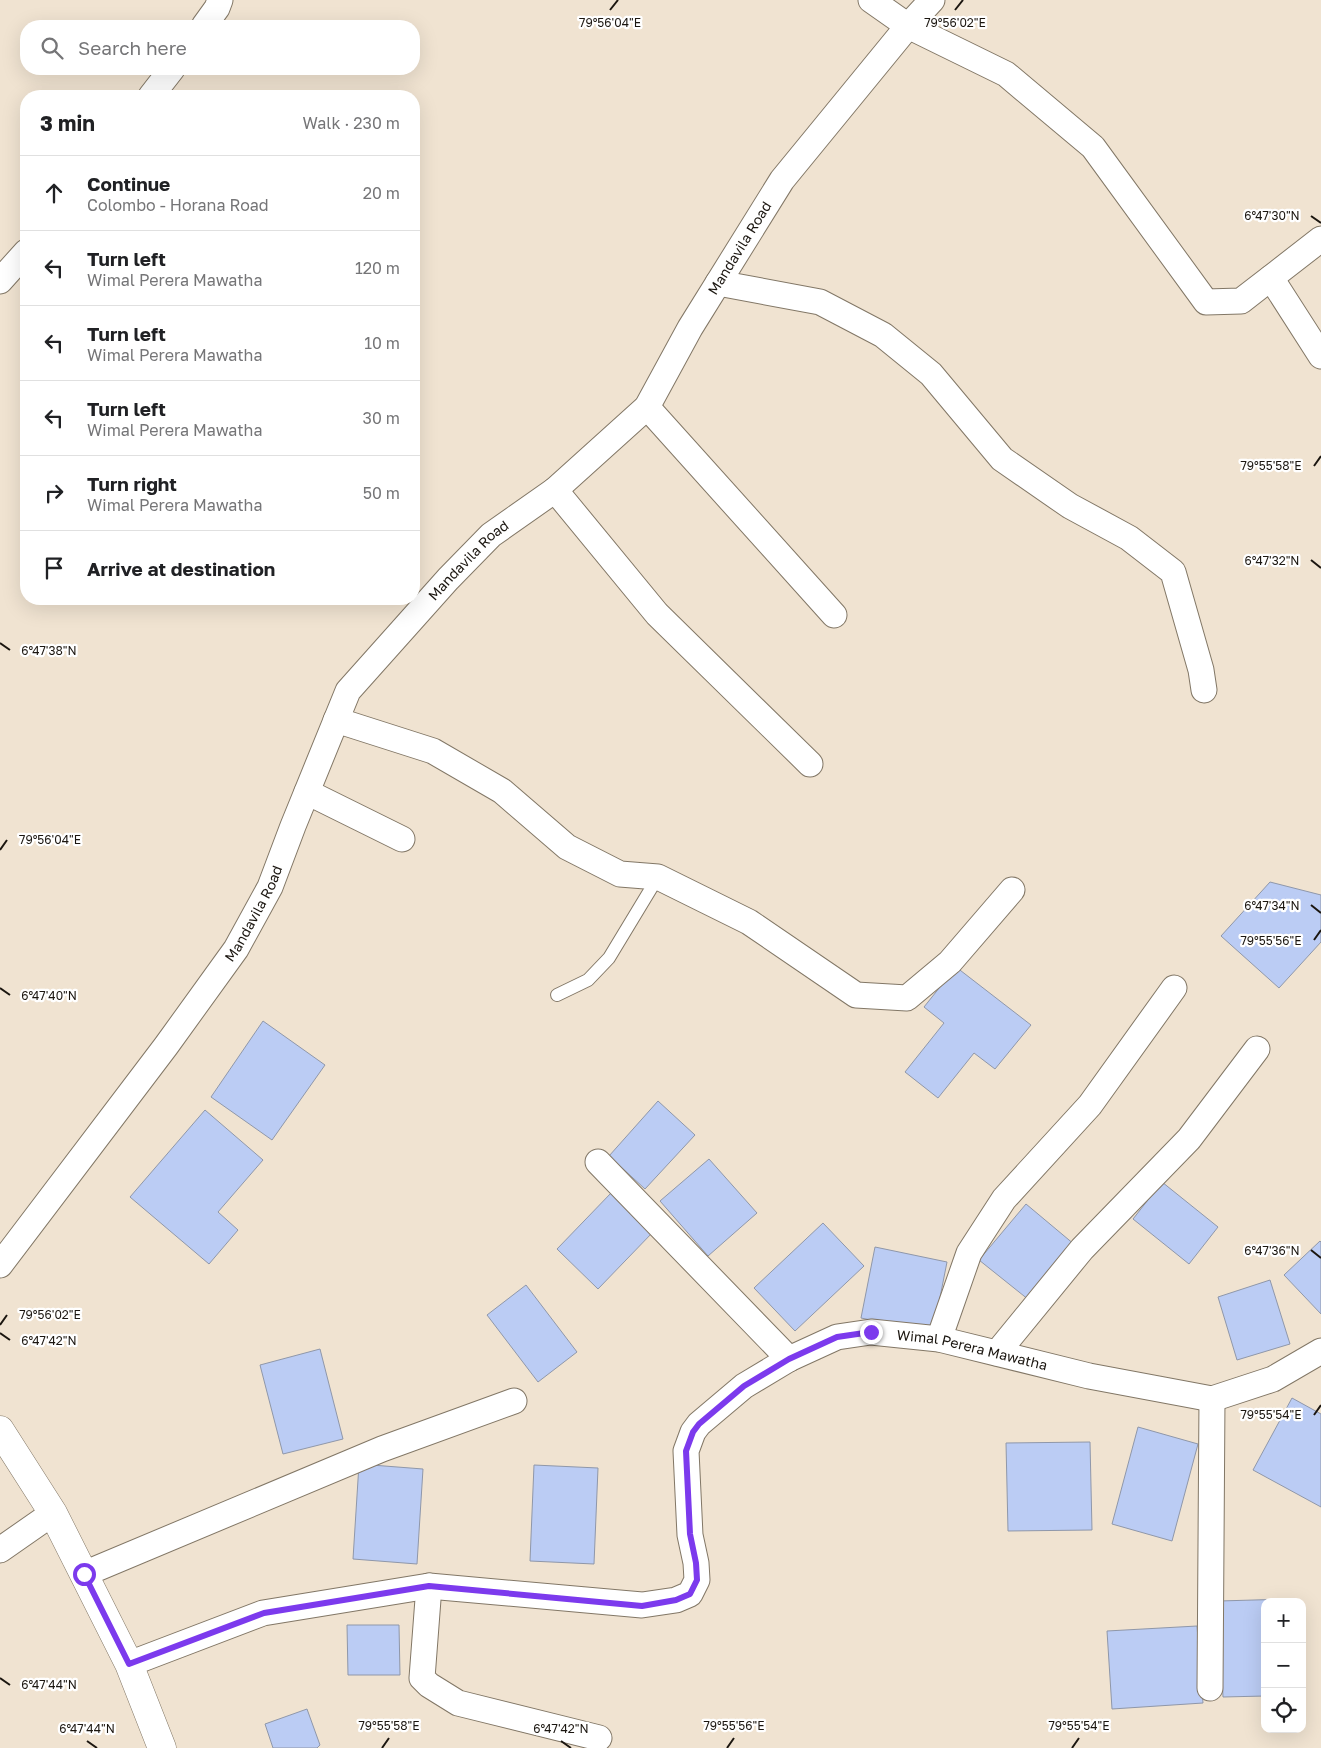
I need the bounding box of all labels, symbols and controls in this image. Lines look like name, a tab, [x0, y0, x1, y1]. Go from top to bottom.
text: 79°56'04"E	[579, 15, 641, 30]
text: 79°56'02"E	[924, 15, 986, 30]
search box	[20, 20, 420, 75]
icon: search	[38, 34, 66, 62]
text: Search here	[78, 36, 187, 59]
text: 3 min	[40, 110, 95, 136]
text: Walk · 230 m	[303, 113, 400, 133]
text: Continue	[87, 172, 170, 195]
icon: ahead	[40, 179, 68, 207]
text: 20 m	[363, 183, 400, 203]
text: Colombo - Horana Road	[87, 195, 269, 215]
street label: Mandavila Road	[704, 198, 775, 298]
text: 6°47'30"N	[1244, 208, 1300, 223]
text: Turn left	[87, 247, 166, 270]
icon: left	[40, 254, 68, 282]
text: 120 m	[355, 258, 400, 278]
text: Wimal Perera Mawatha	[87, 270, 263, 290]
text: Turn left	[87, 322, 166, 345]
icon: left	[40, 329, 68, 357]
text: 10 m	[364, 333, 400, 353]
text: Wimal Perera Mawatha	[87, 345, 263, 365]
text: Turn left	[87, 397, 166, 420]
icon: left	[40, 404, 68, 432]
text: 30 m	[363, 408, 400, 428]
text: Wimal Perera Mawatha	[87, 420, 263, 440]
text: 79°55'58"E	[1240, 458, 1302, 473]
text: Turn right	[87, 472, 177, 495]
icon: right	[40, 479, 68, 507]
text: 50 m	[363, 483, 400, 503]
text: Wimal Perera Mawatha	[87, 495, 263, 515]
street label: Mandavila Road	[424, 516, 512, 603]
text: 6°47'32"N	[1245, 553, 1299, 568]
icon: arrive	[40, 554, 68, 582]
text: Arrive at destination	[87, 557, 275, 580]
text: 6°47'38"N	[21, 643, 77, 658]
text: 79°56'04"E	[19, 832, 81, 847]
street label: Mandavila Road	[221, 863, 285, 965]
text: 6°47'34"N	[1244, 898, 1300, 913]
text: 79°55'56"E	[1240, 933, 1302, 948]
text: 6°47'40"N	[21, 988, 77, 1003]
text: 6°47'36"N	[1244, 1243, 1300, 1258]
text: 79°56'02"E	[19, 1307, 81, 1322]
route end	[860, 1321, 883, 1344]
street label: Wimal Perera Mawatha	[896, 1326, 1049, 1373]
text: 6°47'42"N	[21, 1333, 77, 1348]
text: 79°55'54"E	[1240, 1407, 1302, 1422]
route start	[73, 1563, 96, 1586]
map controls	[1261, 1598, 1306, 1733]
button: +	[1261, 1598, 1306, 1643]
button: −	[1261, 1643, 1306, 1688]
text: 6°47'44"N	[21, 1677, 77, 1692]
button: locate	[1261, 1688, 1306, 1733]
text: 79°55'58"E	[358, 1718, 420, 1733]
text: 79°55'56"E	[703, 1718, 765, 1733]
text: 79°55'54"E	[1048, 1718, 1110, 1733]
text: 6°47'44"N	[59, 1721, 115, 1736]
text: 6°47'42"N	[533, 1721, 589, 1736]

